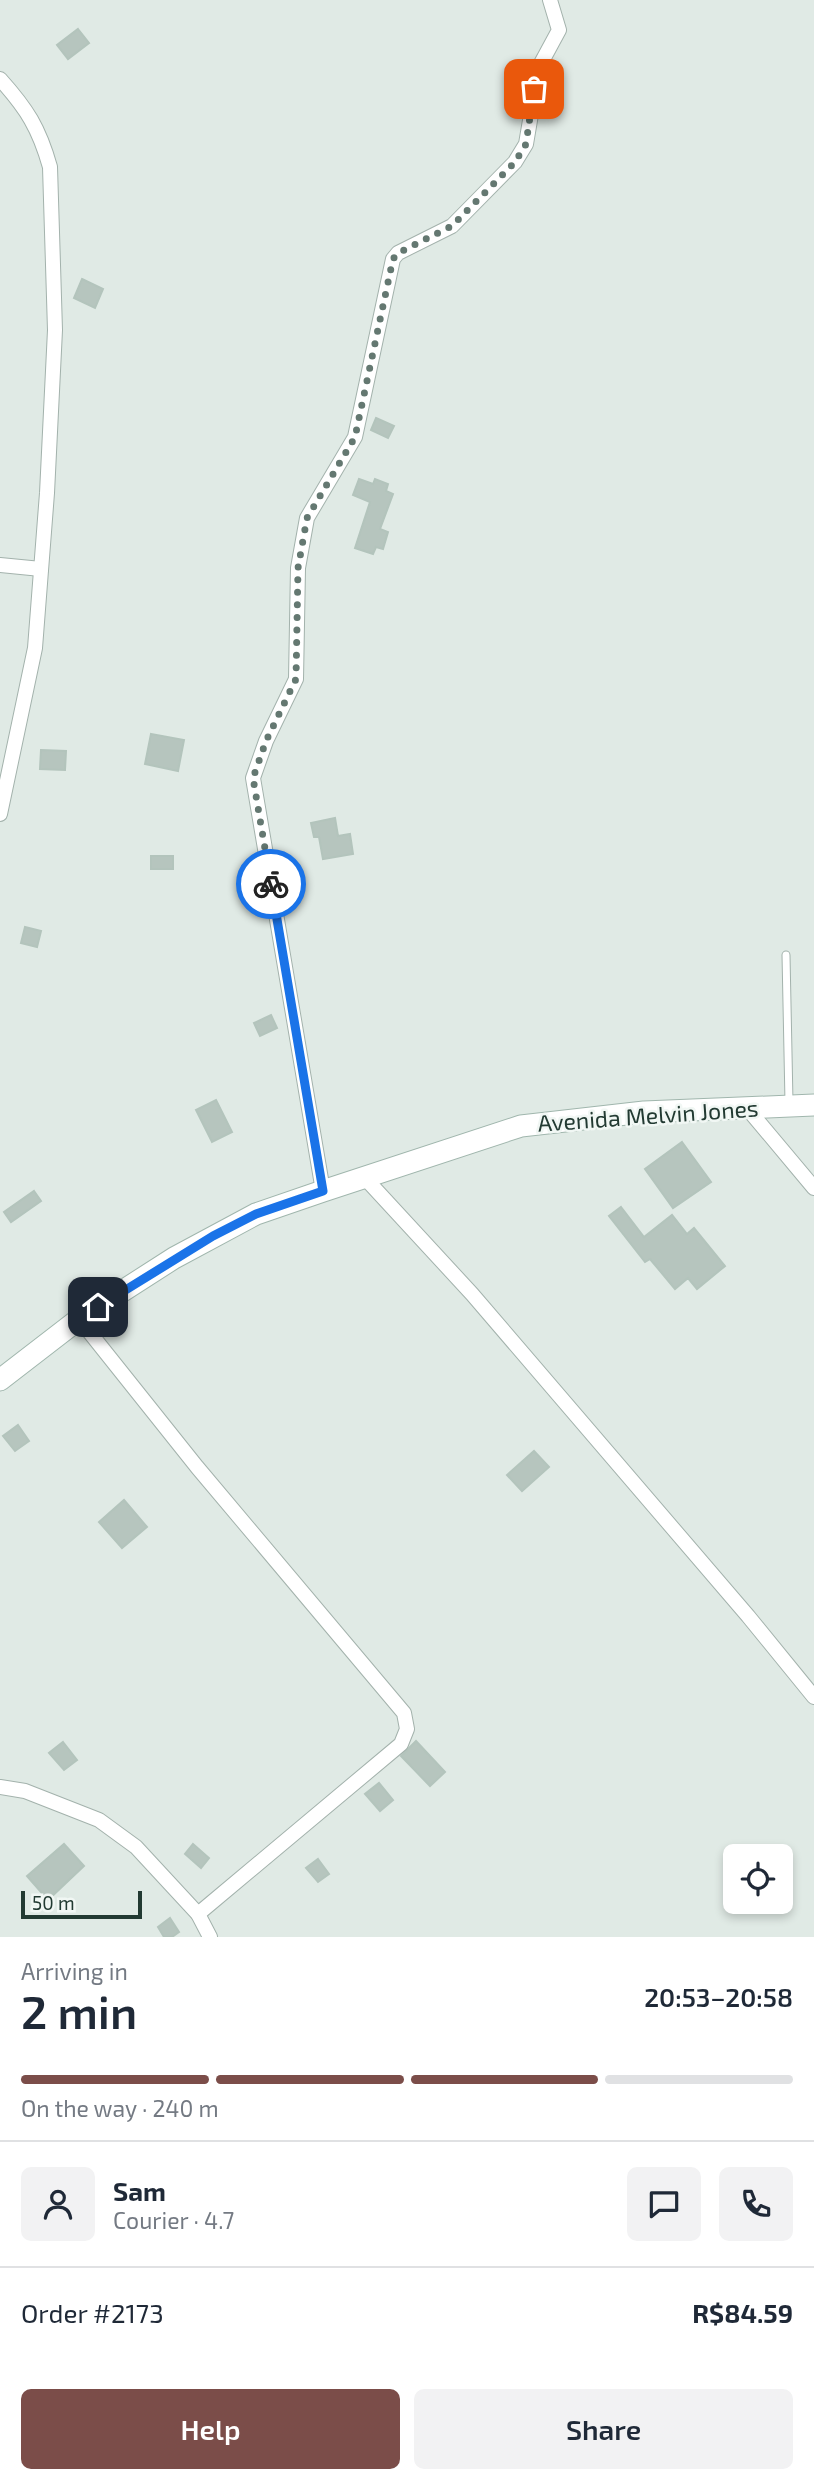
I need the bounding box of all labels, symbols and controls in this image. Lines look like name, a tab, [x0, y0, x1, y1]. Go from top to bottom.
pin	[504, 59, 564, 119]
icon: bag	[515, 70, 553, 108]
courier	[236, 849, 306, 919]
icon: bike	[252, 865, 290, 903]
street label: Avenida Melvin Jones	[537, 1093, 759, 1137]
pin	[68, 1277, 128, 1337]
icon: home	[79, 1288, 117, 1326]
map controls	[723, 1844, 793, 1914]
button: locate	[723, 1844, 793, 1914]
scale bar	[21, 1888, 142, 1920]
text: 50 m	[32, 1891, 75, 1914]
text: Arriving in	[21, 1957, 128, 1985]
text: 20:53–20:58	[644, 1981, 793, 2012]
text: 2 min	[21, 1983, 137, 2038]
text: On the way · 240 m	[21, 2094, 219, 2122]
button: person	[21, 2167, 95, 2241]
button: chat	[627, 2167, 701, 2241]
button: phone	[719, 2167, 793, 2241]
text: Sam	[113, 2175, 166, 2206]
text: Courier · 4.7	[113, 2206, 234, 2234]
text: Order #2173	[21, 2297, 164, 2328]
text: R$84.59	[692, 2297, 793, 2328]
button: Help	[21, 2389, 400, 2469]
button: Share	[414, 2389, 793, 2469]

